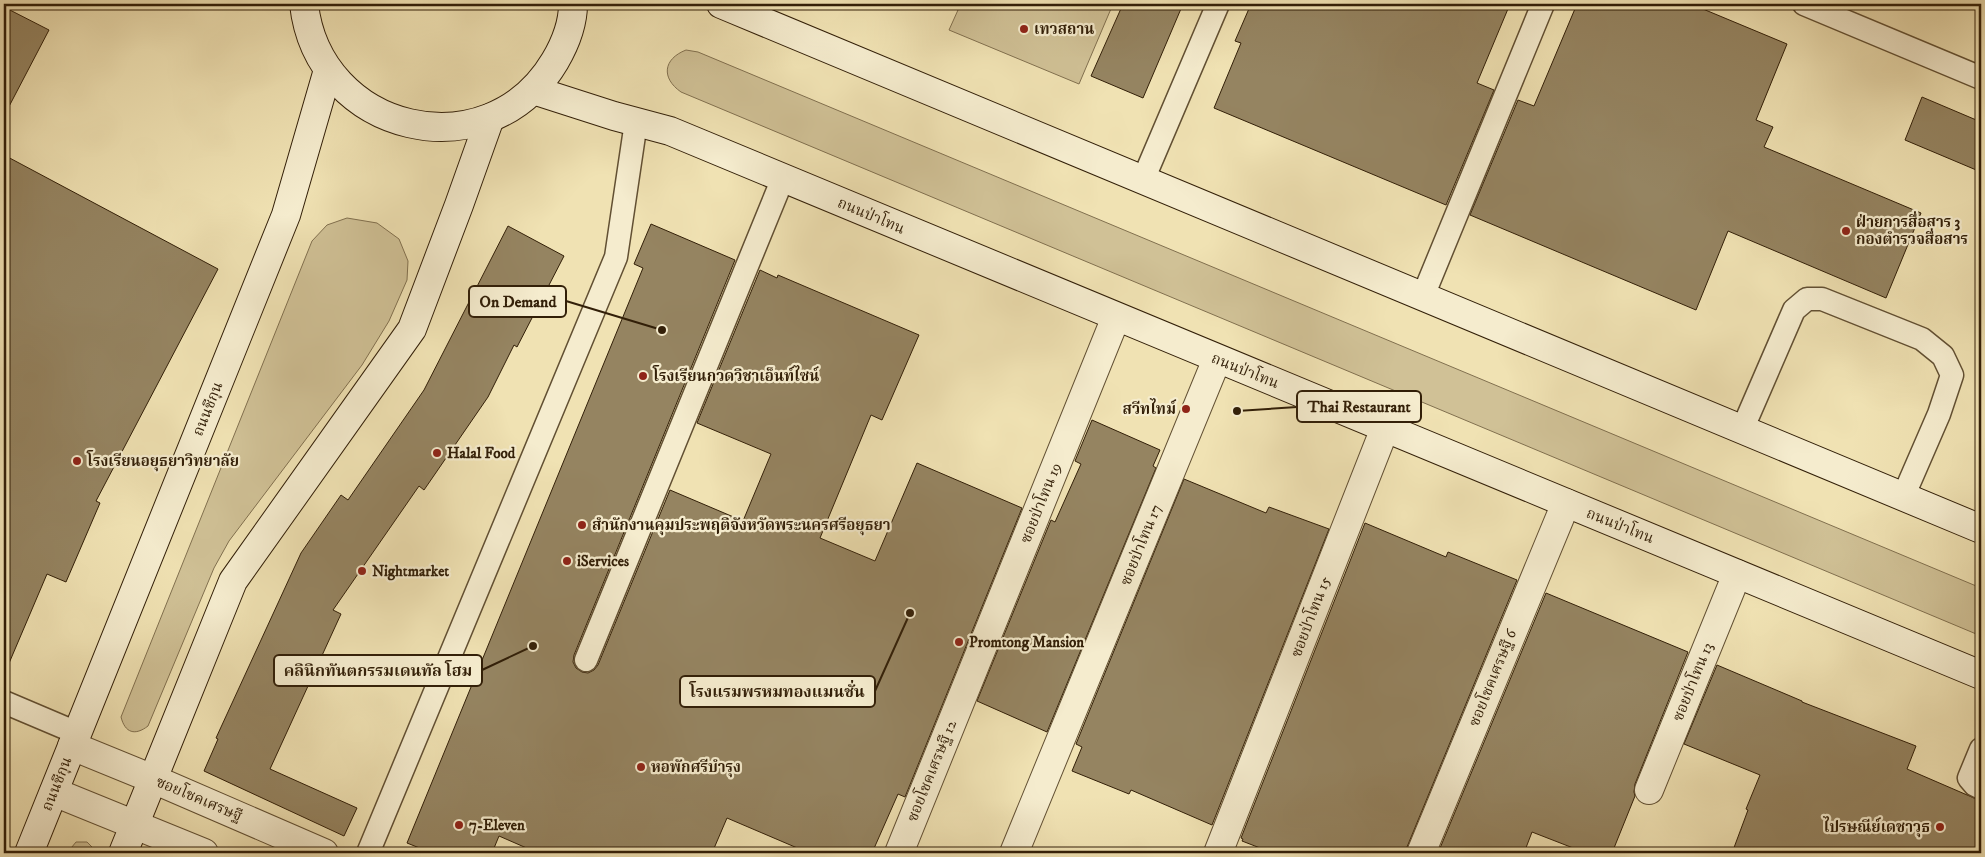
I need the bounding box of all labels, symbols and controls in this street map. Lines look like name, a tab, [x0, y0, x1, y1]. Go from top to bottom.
place label: เทวสถาน	[1034, 20, 1094, 39]
marker: เทวสถาน	[1018, 23, 1030, 35]
street label: ถนนป่าโทน	[835, 192, 908, 239]
place label: ฝ่ายการสื่อสาร 3 กองตำรวจสื่อสาร	[1856, 211, 1968, 249]
marker: ฝ่ายการสื่อสาร 3 กองตำรวจสื่อสาร	[1840, 225, 1852, 237]
callout: On Demand	[469, 286, 566, 317]
text: On Demand	[480, 292, 557, 312]
street label: ถนนป่าโทน	[1208, 347, 1282, 393]
place label: โรงเรียนกวดวิชาเอ็นท์ไซน์	[652, 365, 819, 386]
marker: โรงเรียนกวดวิชาเอ็นท์ไซน์	[637, 370, 649, 382]
street label: ถนนชีกุน	[189, 379, 228, 439]
callout: Thai Restaurant	[1297, 391, 1421, 422]
text: Thai Restaurant	[1306, 397, 1411, 417]
place label: สวีทไทม์	[1123, 398, 1177, 419]
marker: สวีทไทม์	[1180, 403, 1192, 415]
place label: Halal Food	[447, 444, 516, 463]
marker: Halal Food	[431, 447, 443, 459]
place label: โรงเรียนอยุธยาวิทยาลัย	[86, 450, 239, 472]
marker: โรงเรียนอยุธยาวิทยาลัย	[71, 455, 83, 467]
street label: ซอยป่าโทน 19	[1014, 459, 1066, 546]
street label: ซอยป่าโทน 17	[1114, 501, 1166, 588]
street label: ถนนป่าโทน	[1583, 502, 1657, 548]
place label: สำนักงานคุมประพฤติจังหวัดพระนครศรีอยุธยา	[592, 516, 891, 536]
marker: สำนักงานคุมประพฤติจังหวัดพระนครศรีอยุธยา	[576, 519, 588, 531]
place label: iServices	[577, 552, 629, 571]
marker: iServices	[561, 555, 573, 567]
place label: Nightmarket	[372, 562, 449, 581]
marker: Nightmarket	[356, 565, 368, 577]
street label: ซอยป่าโทน 15	[1285, 573, 1335, 660]
street label: ซอยโชคเศรษฐี 6	[1463, 625, 1522, 729]
place label: Promtong Mansion	[969, 633, 1084, 652]
marker: Promtong Mansion	[953, 636, 965, 648]
street label: ซอยป่าโทน 13	[1667, 639, 1717, 724]
callout: คลินิกทันตกรรมเดนทัล โฮม	[274, 655, 482, 686]
text: คลินิกทันตกรรมเดนทัล โฮม	[284, 660, 472, 681]
callout: โรงแรมพรหมทองแมนชั่น	[680, 676, 875, 707]
text: โรงแรมพรหมทองแมนชั่น	[688, 680, 865, 702]
street label: ซอยโชคเศรษฐี 12	[901, 716, 961, 825]
street label: ถนนชีกุน	[38, 754, 77, 814]
place label: หอพักศรีบำรุง	[651, 758, 741, 778]
marker: หอพักศรีบำรุง	[635, 761, 647, 773]
street label: ซอยโชคเศรษฐี	[153, 770, 246, 826]
place label: 7-Eleven	[469, 816, 525, 835]
place label: ไปรษณีย์เดชาวุธ	[1823, 816, 1930, 838]
marker: 7-Eleven	[453, 819, 465, 831]
marker: ไปรษณีย์เดชาวุธ	[1934, 821, 1946, 833]

